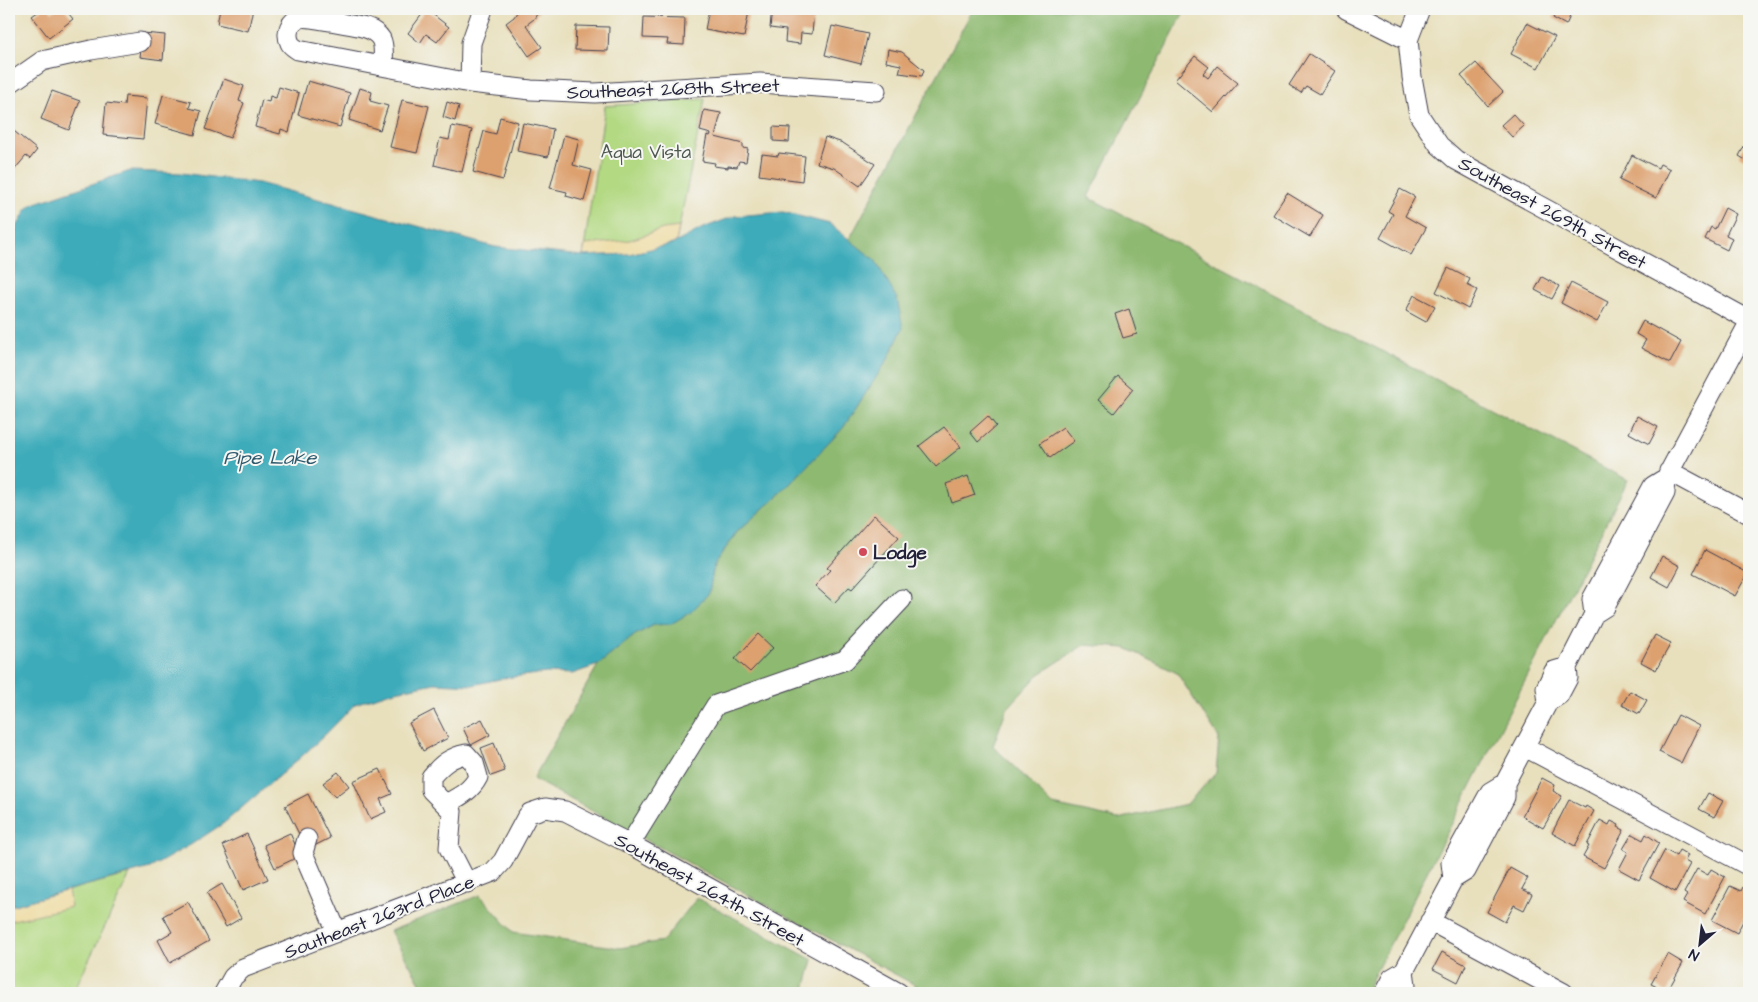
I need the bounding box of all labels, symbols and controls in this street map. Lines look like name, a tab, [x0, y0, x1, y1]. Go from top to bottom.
street label: Southeast 268th Street	[566, 72, 780, 107]
park label: Aqua Vista	[601, 139, 692, 166]
street label: Southeast 269th Street	[1453, 150, 1652, 276]
water label: Pipe Lake	[224, 444, 318, 472]
place label: Lodge	[873, 540, 927, 568]
marker: Lodge	[857, 546, 869, 558]
street label: Southeast 264th Street	[609, 827, 809, 954]
street label: Southeast 263rd Place	[281, 869, 479, 966]
north arrow	[1676, 920, 1726, 970]
text: N	[1686, 944, 1703, 965]

